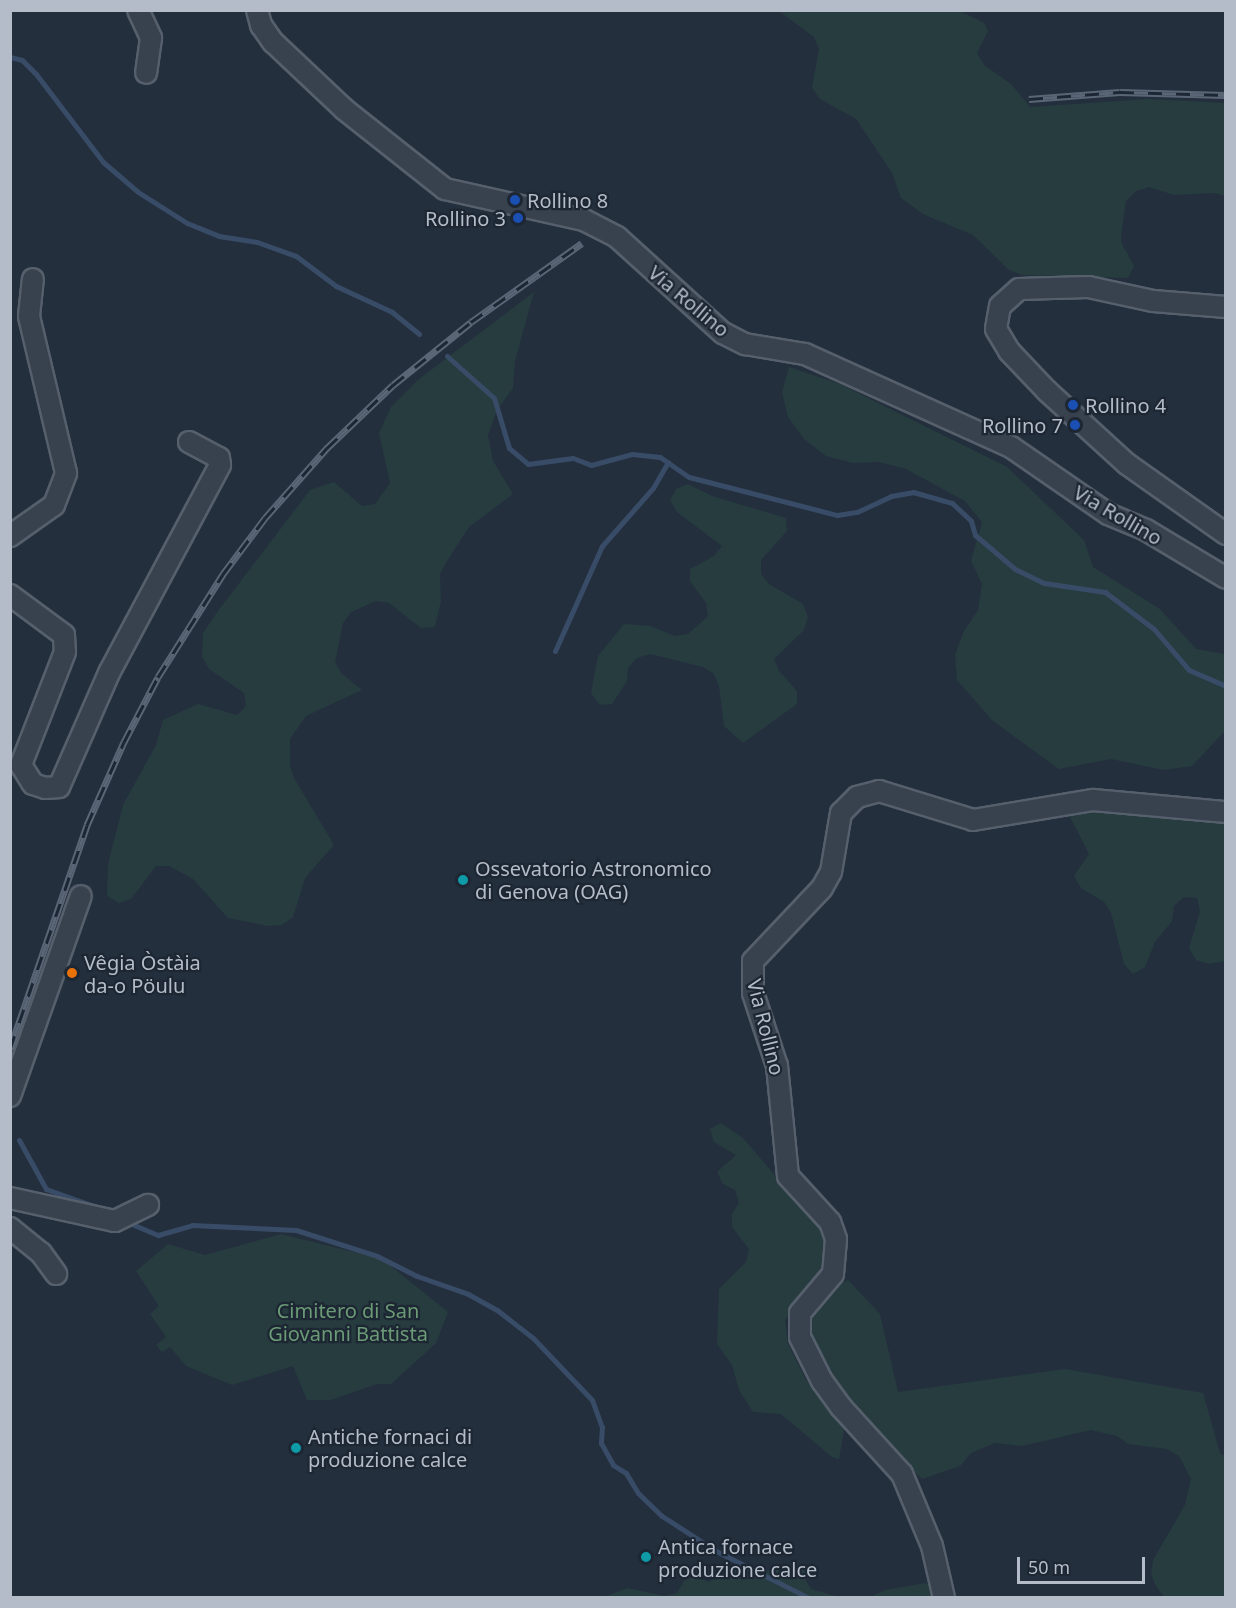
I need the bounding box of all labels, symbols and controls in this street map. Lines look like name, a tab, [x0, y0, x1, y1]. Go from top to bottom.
place label: Rollino 8	[527, 188, 608, 212]
marker: Rollino 8	[508, 193, 522, 207]
place label: Rollino 3	[425, 206, 506, 230]
marker: Rollino 3	[511, 211, 525, 225]
street label: Via Rollino	[644, 260, 734, 342]
place label: Rollino 4	[1085, 393, 1166, 417]
marker: Rollino 4	[1066, 398, 1080, 412]
place label: Rollino 7	[982, 413, 1063, 437]
marker: Rollino 7	[1068, 418, 1082, 432]
street label: Via Rollino	[1070, 480, 1166, 550]
place label: Ossevatorio Astronomico di Genova (OAG)	[475, 856, 712, 903]
marker: Ossevatorio Astronomico di Genova (OAG)	[456, 873, 470, 887]
place label: Vêgia Òstàia da-o Pöulu	[84, 950, 201, 997]
marker: Vêgia Òstàia da-o Pöulu	[65, 966, 79, 980]
street label: Via Rollino	[742, 977, 790, 1077]
park label: Cimitero di San Giovanni Battista	[268, 1298, 428, 1345]
place label: Antiche fornaci di produzione calce	[308, 1424, 472, 1471]
marker: Antiche fornaci di produzione calce	[289, 1441, 303, 1455]
place label: Antica fornace produzione calce	[658, 1534, 817, 1581]
scale bar	[1020, 1545, 1148, 1583]
marker: Antica fornace produzione calce	[639, 1550, 653, 1564]
text: 50 m	[1028, 1555, 1070, 1579]

